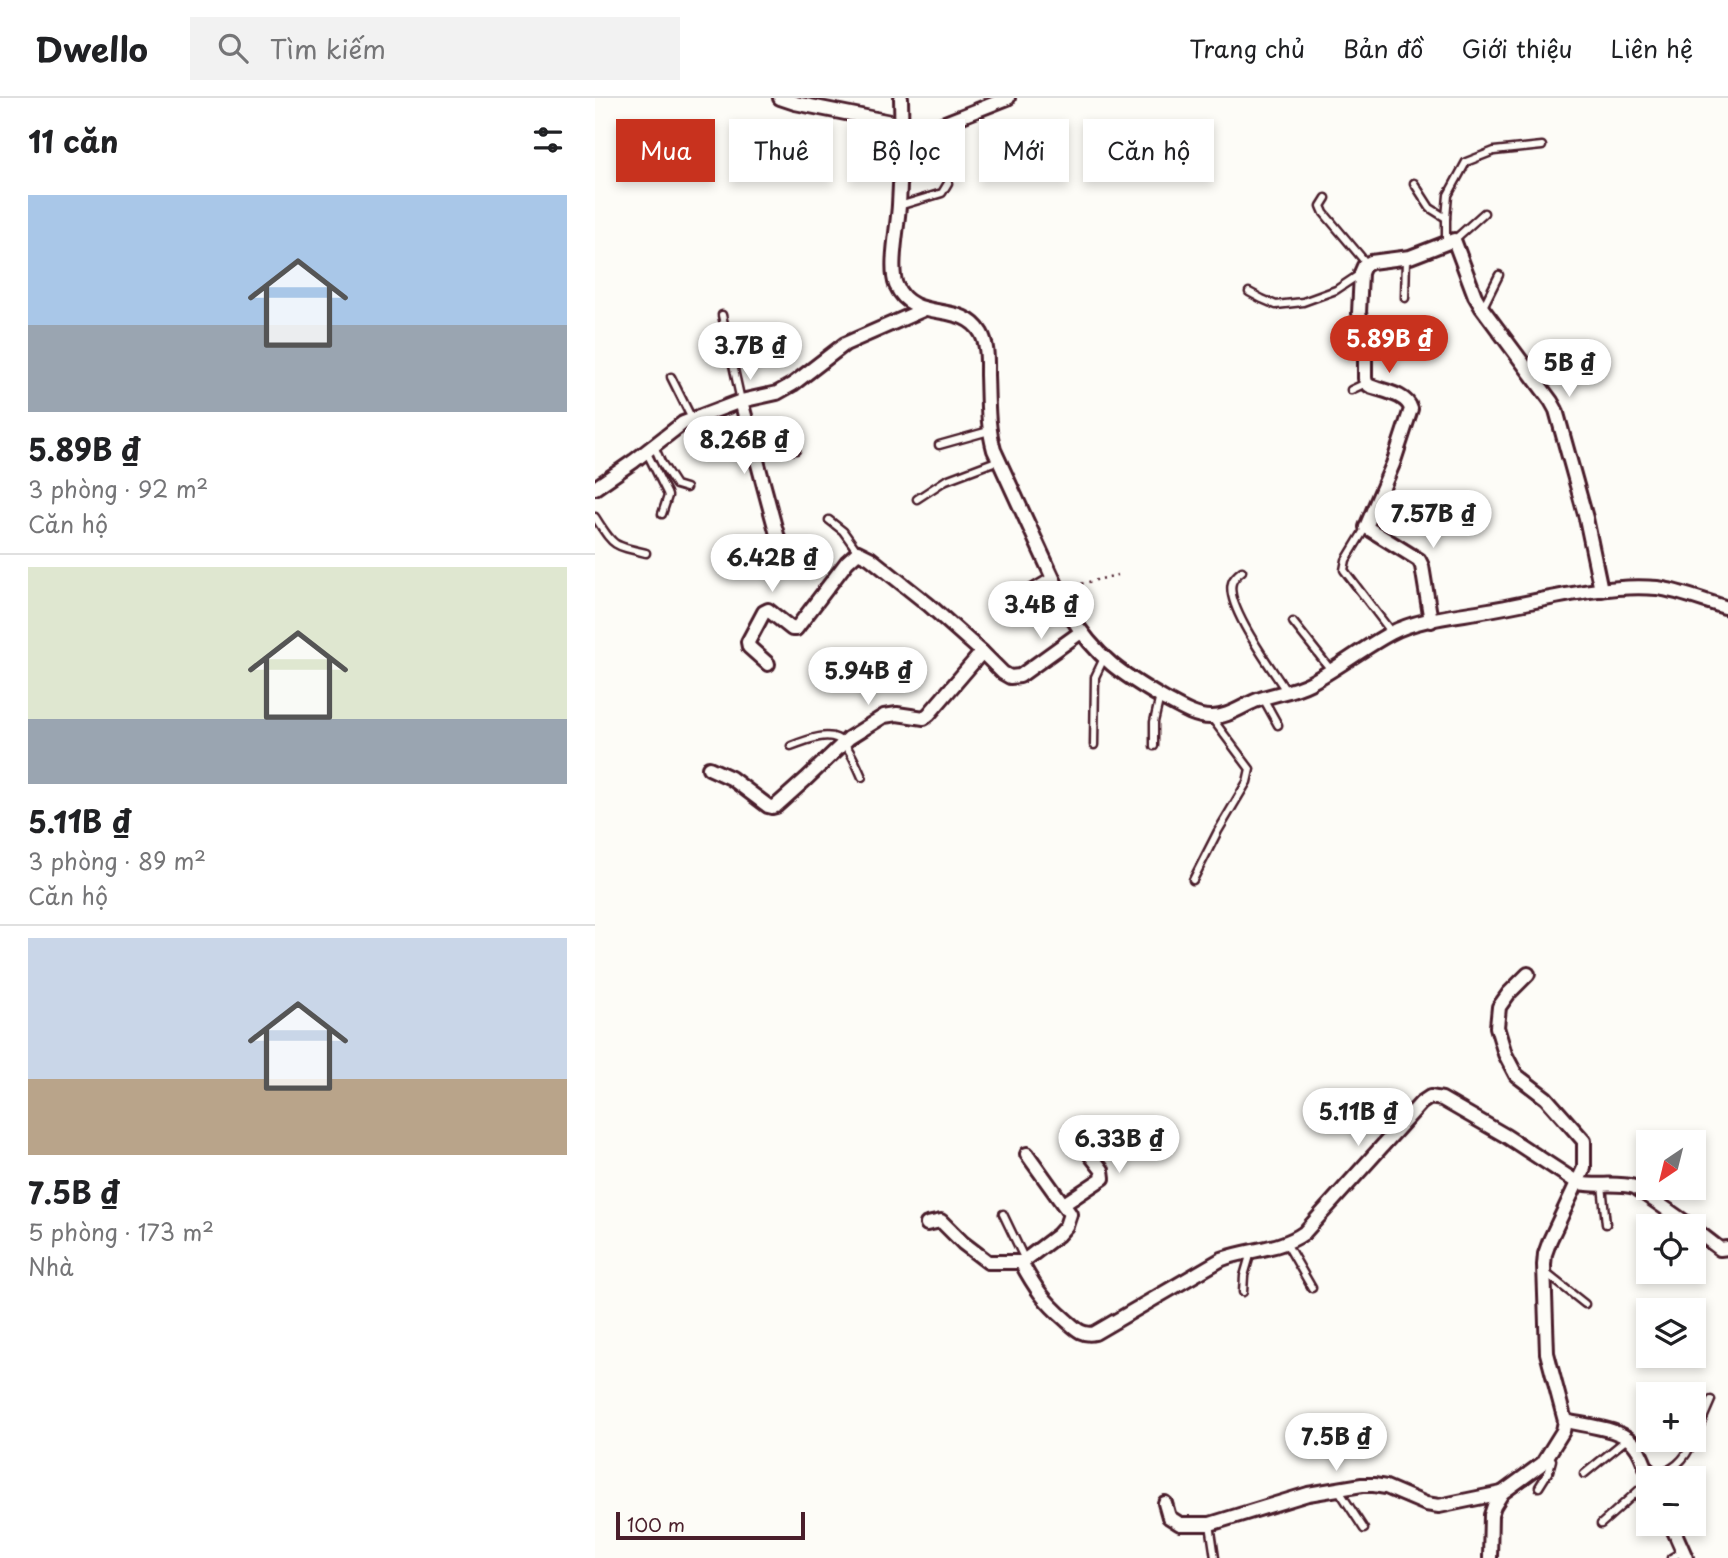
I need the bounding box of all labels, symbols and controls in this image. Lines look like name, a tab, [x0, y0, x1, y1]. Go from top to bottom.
search box	[190, 17, 680, 80]
text: Dwello	[35, 23, 148, 73]
icon: search	[214, 29, 252, 67]
text: Tìm kiếm	[270, 29, 386, 68]
text: Trang chủ	[1189, 30, 1305, 66]
text: Bản đồ	[1343, 30, 1423, 66]
text: Giới thiệu	[1461, 30, 1573, 66]
text: Liên hệ	[1611, 30, 1693, 66]
text: 11 căn	[28, 118, 118, 163]
chip: Mua	[616, 119, 715, 182]
chip: Thuê	[729, 119, 833, 182]
chip: Bộ lọc	[847, 119, 965, 182]
chip: Mới	[979, 119, 1069, 182]
chip: Căn hộ	[1083, 119, 1214, 182]
icon: filters	[529, 121, 567, 159]
icon: home	[235, 240, 361, 366]
pin: 5.89B ₫	[1324, 316, 1454, 375]
text: 5.89B ₫	[1346, 320, 1432, 355]
pin: 3.7B ₫	[693, 322, 807, 382]
text: 3.7B ₫	[714, 327, 786, 362]
pin: 5B ₫	[1528, 340, 1610, 399]
text: 5B ₫	[1543, 344, 1595, 379]
pin: 8.26B ₫	[679, 416, 809, 476]
text: 8.26B ₫	[699, 421, 789, 456]
text: 5.89B ₫	[28, 426, 140, 471]
text: 3 phòng · 92 m²	[28, 471, 208, 506]
pin: 7.57B ₫	[1368, 490, 1498, 550]
text: 7.57B ₫	[1391, 495, 1475, 530]
text: Căn hộ	[28, 506, 108, 541]
pin: 6.42B ₫	[707, 534, 837, 594]
text: 6.42B ₫	[727, 539, 817, 574]
pin: 3.4B ₫	[984, 582, 1098, 641]
text: 3.4B ₫	[1004, 586, 1078, 621]
icon: home	[235, 612, 361, 738]
pin: 5.94B ₫	[803, 648, 933, 707]
text: 5.94B ₫	[824, 652, 912, 687]
text: 5.11B ₫	[28, 798, 131, 843]
text: 3 phòng · 89 m²	[28, 843, 206, 878]
text: Căn hộ	[28, 878, 108, 913]
icon: home	[235, 983, 361, 1109]
pin: 5.11B ₫	[1293, 1088, 1423, 1148]
text: 5.11B ₫	[1319, 1093, 1397, 1128]
pin: 6.33B ₫	[1054, 1116, 1184, 1175]
text: 6.33B ₫	[1074, 1120, 1164, 1155]
north arrow	[1636, 1130, 1706, 1200]
map controls	[1636, 1130, 1706, 1536]
text: 7.5B ₫	[28, 1169, 119, 1214]
text: 5 phòng · 173 m²	[28, 1214, 214, 1249]
button: locate	[1636, 1214, 1706, 1284]
text: Nhà	[28, 1249, 73, 1284]
button: layers	[1636, 1298, 1706, 1368]
button: +	[1636, 1382, 1706, 1452]
pin: 7.5B ₫	[1279, 1414, 1393, 1473]
text: 7.5B ₫	[1301, 1418, 1371, 1453]
button: −	[1636, 1466, 1706, 1536]
scale bar	[616, 1509, 805, 1541]
text: 100 m	[627, 1510, 685, 1538]

